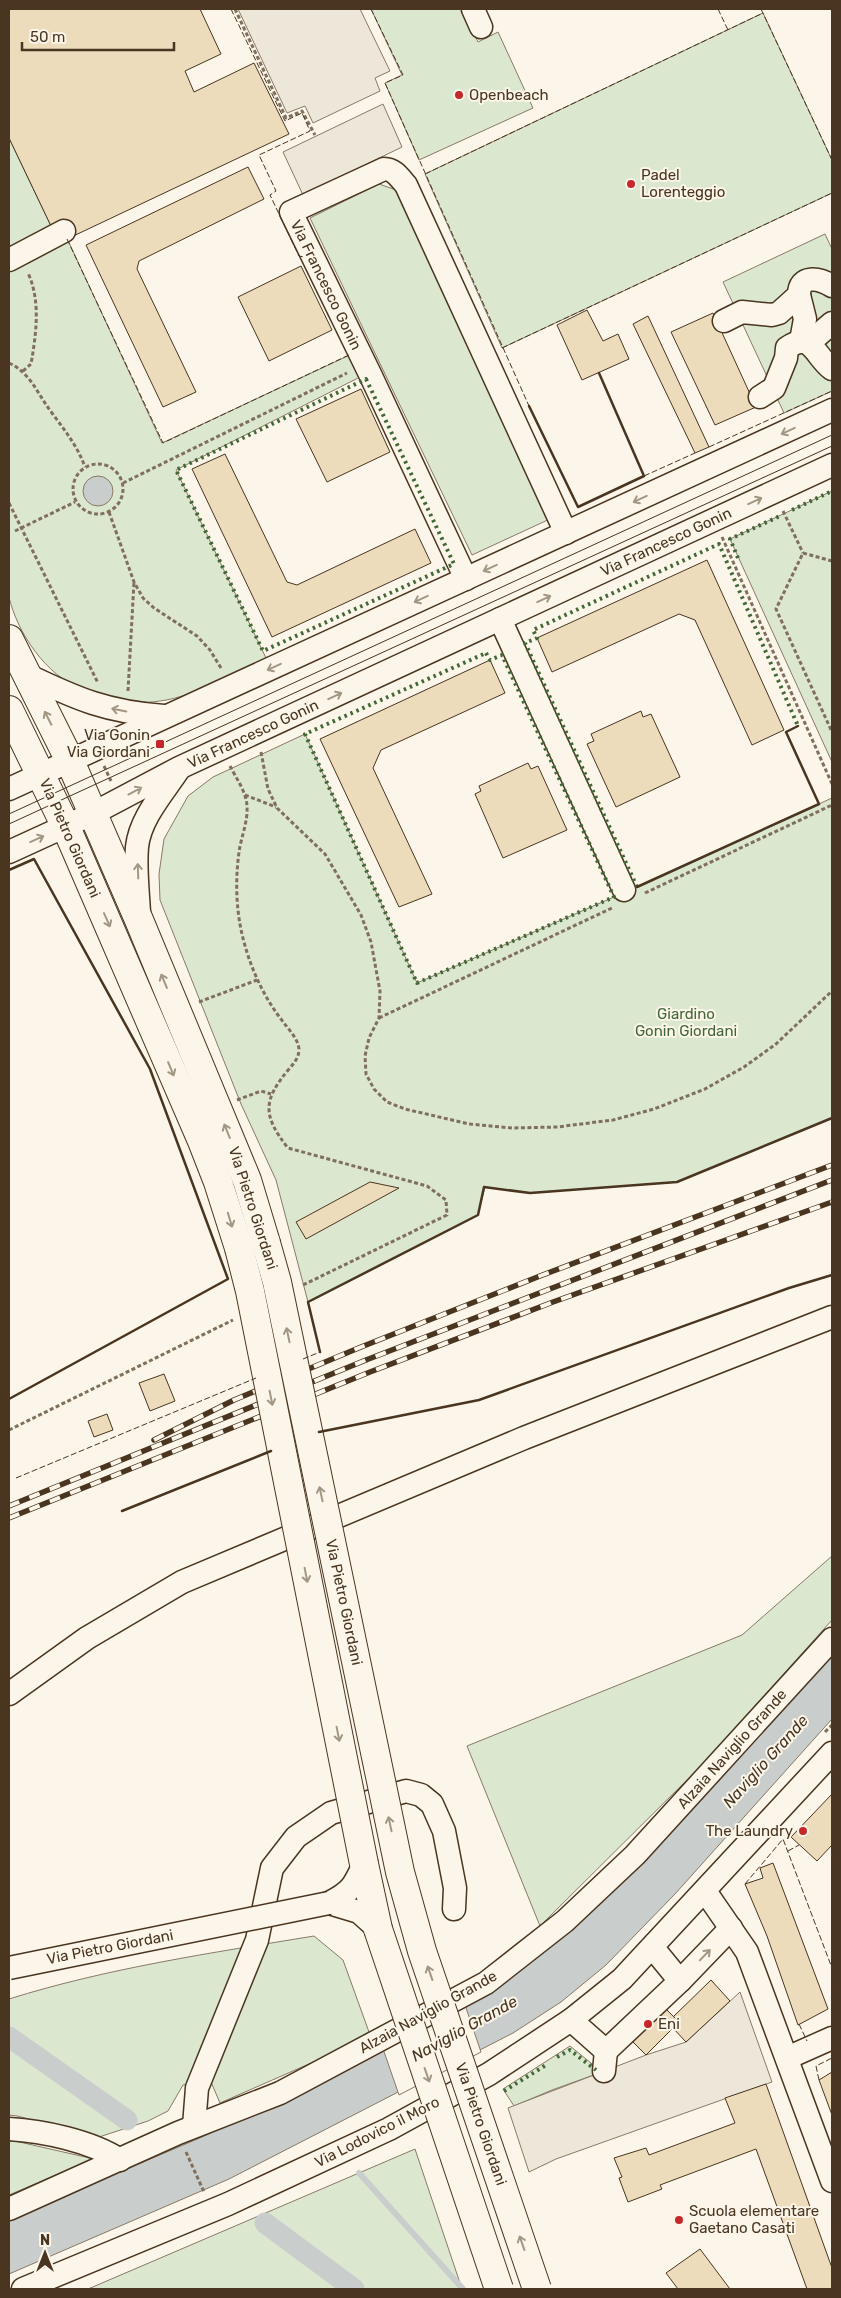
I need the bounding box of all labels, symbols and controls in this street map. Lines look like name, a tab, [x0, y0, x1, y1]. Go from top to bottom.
scale bar	[22, 20, 175, 52]
text: 50 m	[30, 28, 65, 46]
place label: Openbeach	[469, 86, 549, 104]
marker: Openbeach	[453, 89, 465, 101]
place label: Padel Lorenteggio	[641, 166, 725, 201]
marker: Padel Lorenteggio	[625, 178, 637, 190]
street label: Via Francesco Gonin	[287, 217, 365, 353]
one-way arrow	[781, 427, 796, 436]
one-way arrow	[633, 494, 648, 504]
one-way arrow	[747, 496, 762, 505]
street label: Via Francesco Gonin	[598, 504, 734, 580]
one-way arrow	[483, 564, 498, 573]
one-way arrow	[536, 593, 551, 603]
one-way arrow	[414, 595, 429, 605]
one-way arrow	[267, 663, 282, 673]
one-way arrow	[327, 690, 342, 700]
street label: Via Francesco Gonin	[185, 696, 321, 772]
one-way arrow	[112, 705, 128, 715]
one-way arrow	[43, 710, 53, 725]
place label: Via Gonin Via Giordani	[67, 726, 150, 761]
marker: Via Gonin Via Giordani	[154, 738, 166, 750]
street label: Via Pietro Giordani	[36, 776, 104, 900]
one-way arrow	[127, 786, 142, 795]
one-way arrow	[29, 833, 44, 843]
one-way arrow	[133, 863, 142, 879]
one-way arrow	[102, 912, 112, 927]
one-way arrow	[159, 973, 168, 988]
park label: Giardino Gonin Giordani	[635, 1005, 737, 1040]
one-way arrow	[166, 1061, 176, 1076]
one-way arrow	[221, 1123, 230, 1138]
street label: Via Pietro Giordani	[225, 1144, 281, 1272]
one-way arrow	[226, 1212, 236, 1228]
one-way arrow	[283, 1327, 292, 1343]
one-way arrow	[267, 1390, 276, 1406]
one-way arrow	[316, 1486, 325, 1502]
street label: Via Pietro Giordani	[322, 1537, 366, 1667]
one-way arrow	[302, 1566, 312, 1582]
street label: Alzaia Naviglio Grande	[674, 1685, 790, 1813]
water label: Naviglio Grande	[718, 1711, 812, 1811]
one-way arrow	[334, 1726, 343, 1742]
one-way arrow	[385, 1817, 394, 1833]
place label: The Laundry	[706, 1822, 793, 1840]
marker: The Laundry	[797, 1825, 809, 1837]
street label: Via Pietro Giordani	[45, 1926, 175, 1968]
one-way arrow	[699, 1949, 711, 1961]
one-way arrow	[425, 1966, 434, 1982]
street label: Alzaia Naviglio Grande	[356, 1967, 500, 2057]
water label: Naviglio Grande	[408, 1991, 520, 2065]
place label: Eni	[658, 2015, 680, 2033]
marker: Eni	[642, 2018, 654, 2030]
street label: Via Pietro Giordani	[452, 2060, 510, 2188]
one-way arrow	[423, 2067, 432, 2082]
street label: Via Lodovico il Moro	[312, 2093, 442, 2171]
place label: Scuola elementare Gaetano Casati	[689, 2202, 819, 2237]
marker: Scuola elementare Gaetano Casati	[673, 2214, 685, 2226]
north arrow	[20, 2228, 70, 2278]
text: N	[40, 2232, 50, 2249]
one-way arrow	[516, 2235, 526, 2251]

